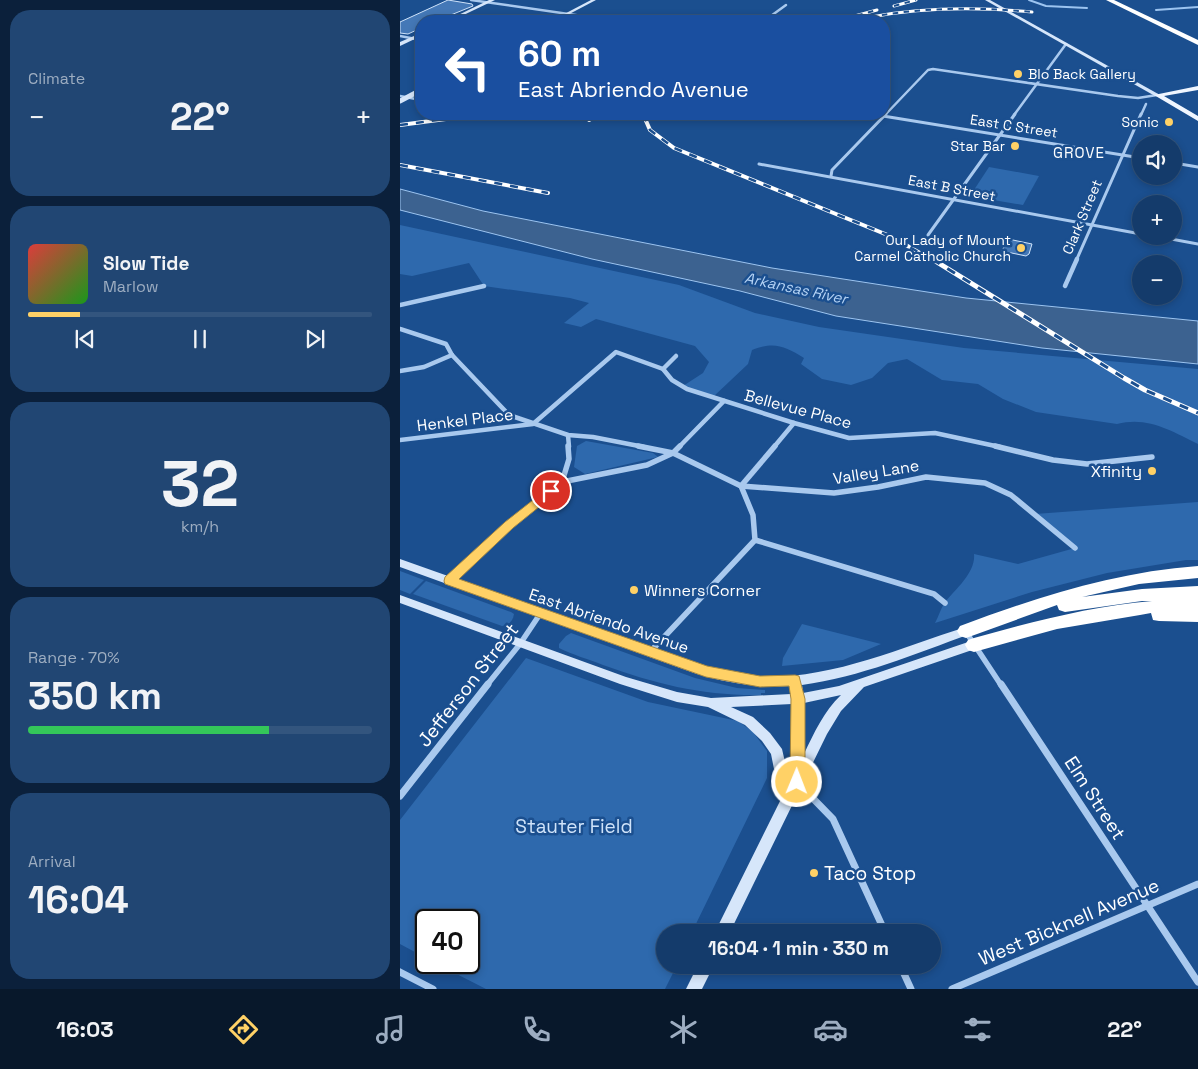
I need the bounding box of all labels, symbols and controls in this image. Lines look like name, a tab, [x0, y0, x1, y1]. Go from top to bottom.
text: 60 m	[518, 32, 601, 76]
icon: left	[435, 35, 500, 100]
place label: Blo Back Gallery	[1028, 65, 1136, 83]
text: Climate	[28, 68, 85, 89]
marker: Blo Back Gallery	[1012, 68, 1024, 80]
text: East Abriendo Avenue	[518, 75, 749, 103]
text: 22°	[170, 93, 230, 141]
text: −	[28, 99, 45, 135]
text: +	[355, 99, 372, 135]
street label: East C Street	[969, 110, 1059, 142]
place label: Sonic	[1121, 113, 1159, 131]
marker: Sonic	[1163, 116, 1175, 128]
map controls	[1132, 135, 1182, 305]
button: sound	[1132, 135, 1182, 185]
place label: Star Bar	[951, 137, 1005, 155]
marker: Star Bar	[1009, 140, 1021, 152]
district label: GROVE	[1053, 143, 1105, 162]
street label: East B Street	[907, 171, 997, 205]
street label: Clark Street	[1058, 177, 1106, 257]
button: +	[1132, 195, 1182, 245]
place label: Our Lady of Mount Carmel Catholic Church	[854, 231, 1011, 265]
marker: Our Lady of Mount Carmel Catholic Church	[1015, 242, 1027, 254]
text: Slow Tide	[103, 251, 189, 276]
button: −	[1132, 255, 1182, 305]
water label: Arkansas River	[743, 268, 850, 308]
text: Marlow	[103, 276, 159, 297]
icon: previous	[71, 325, 99, 353]
icon: pause	[186, 325, 214, 353]
icon: next	[301, 325, 329, 353]
street label: Bellevue Place	[742, 385, 854, 433]
street label: Henkel Place	[416, 404, 514, 436]
text: 32	[161, 442, 239, 525]
street label: Valley Lane	[831, 455, 921, 489]
place label: Xfinity	[1091, 461, 1142, 482]
marker: Xfinity	[1146, 465, 1158, 477]
pin	[530, 470, 572, 512]
icon: arrive	[537, 477, 565, 505]
text: km/h	[181, 516, 219, 537]
place label: Winners Corner	[644, 580, 761, 601]
street label: East Abriendo Avenue	[526, 584, 692, 658]
marker: Winners Corner	[628, 584, 640, 596]
street label: Jefferson Street	[412, 618, 524, 752]
text: Range · 70%	[28, 647, 120, 668]
text: 350 km	[28, 672, 162, 720]
street label: Elm Street	[1059, 752, 1131, 844]
position arrow	[770, 755, 822, 807]
park label: Stauter Field	[515, 814, 633, 839]
text: Arrival	[28, 851, 76, 872]
place label: Taco Stop	[824, 861, 916, 886]
marker: Taco Stop	[808, 867, 820, 879]
street label: West Bicknell Avenue	[975, 873, 1163, 971]
text: 16:04	[28, 876, 129, 924]
speed limit sign: 40	[415, 909, 480, 974]
text: 16:04 · 1 min · 330 m	[708, 936, 889, 961]
icon: directions	[226, 1012, 261, 1047]
icon: music	[373, 1012, 408, 1047]
icon: phone	[519, 1012, 554, 1047]
icon: climate	[666, 1012, 701, 1047]
icon: car	[813, 1012, 848, 1047]
icon: filters	[960, 1012, 995, 1047]
text: 16:03	[56, 1015, 114, 1043]
text: 22°	[1107, 1015, 1142, 1043]

